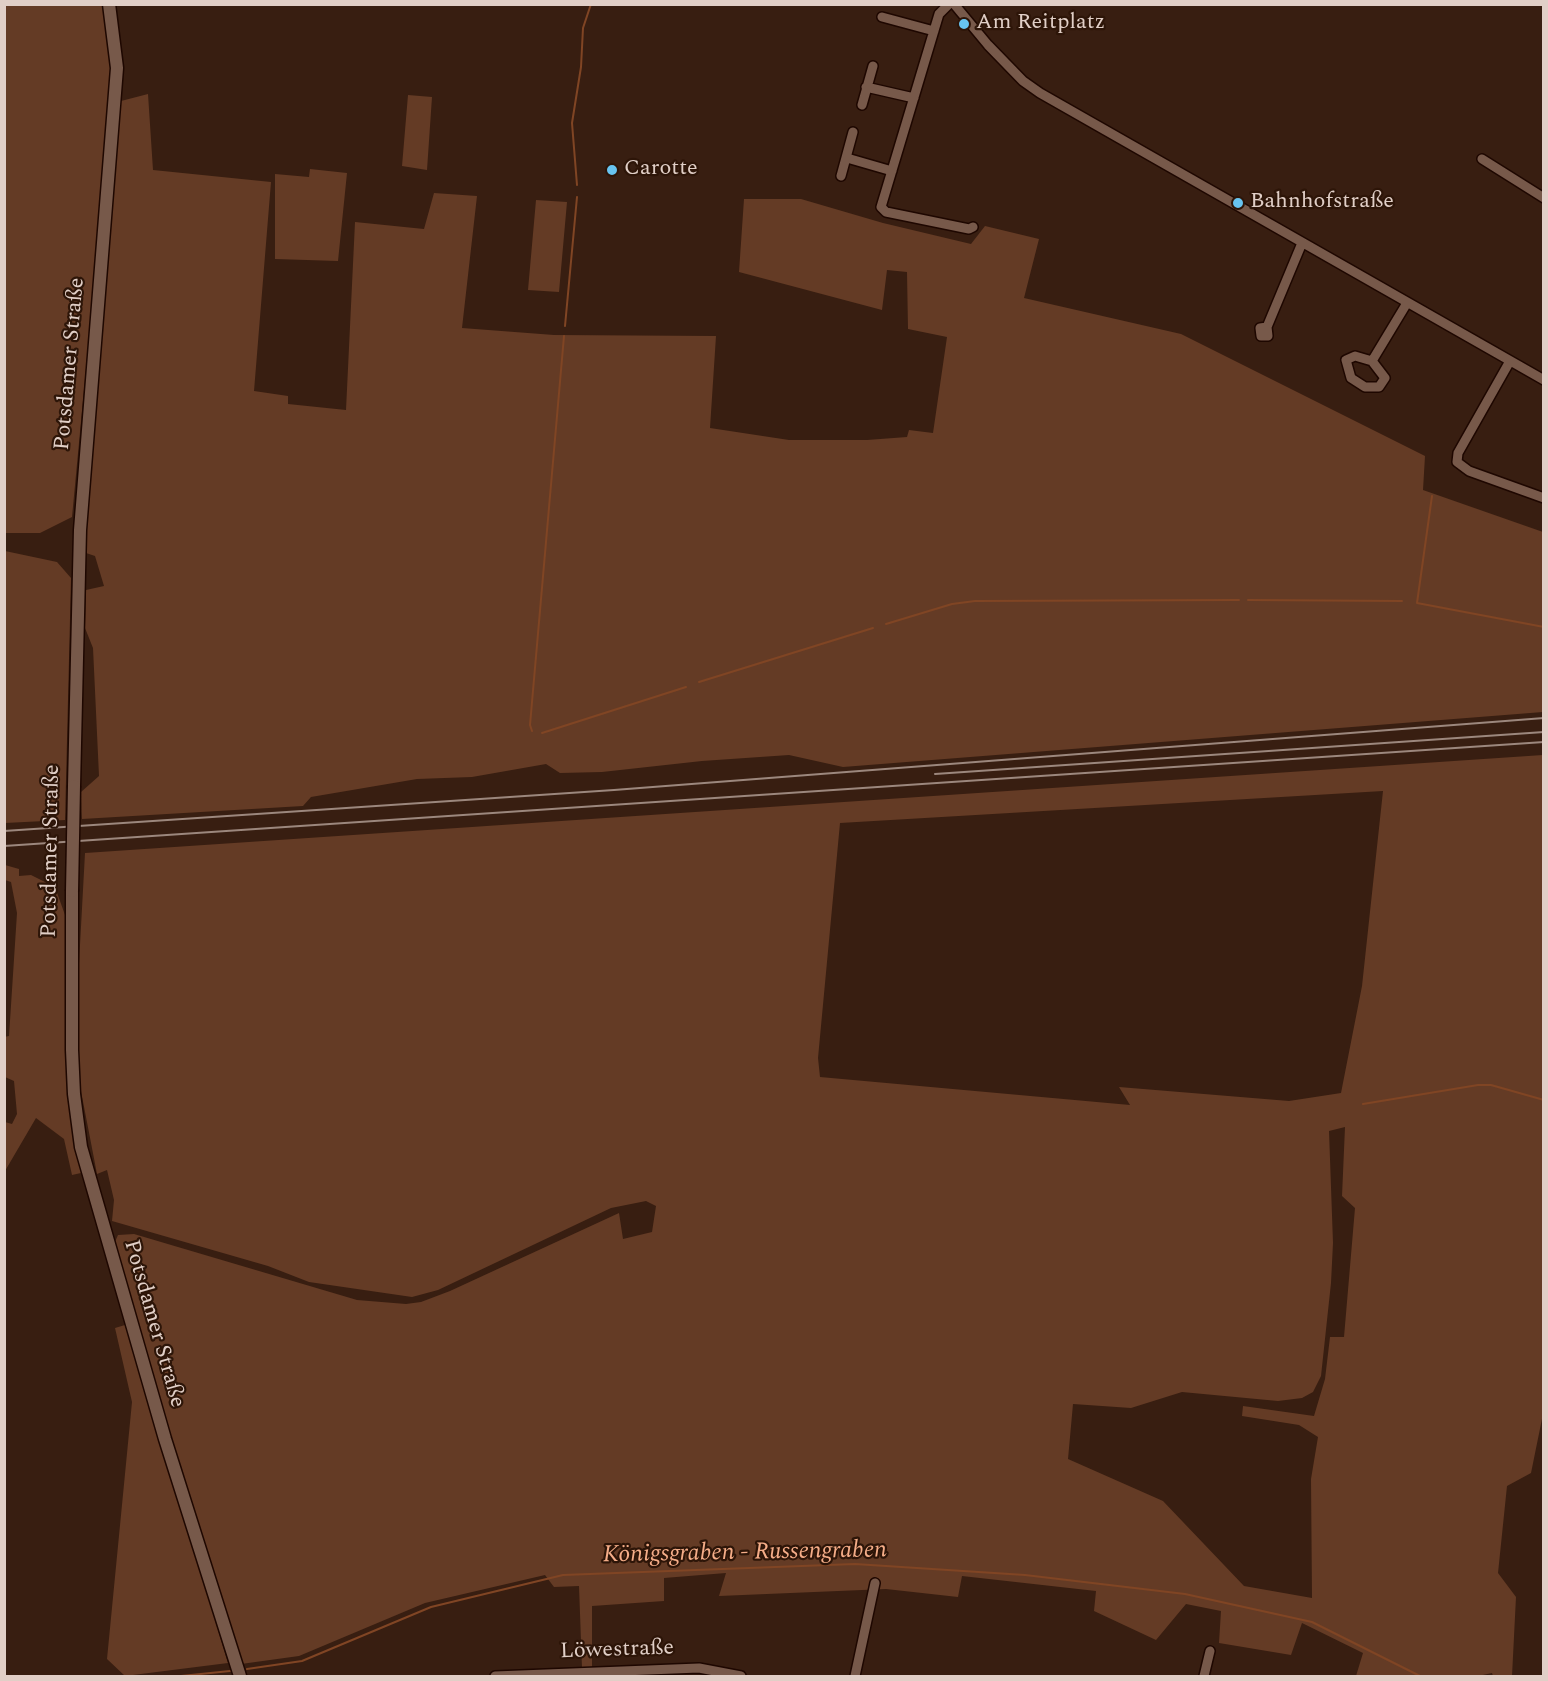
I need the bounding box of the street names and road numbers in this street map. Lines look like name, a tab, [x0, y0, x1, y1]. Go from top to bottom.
street label: Potsdamer Straße	[50, 277, 92, 451]
street label: Potsdamer Straße	[37, 764, 67, 938]
street label: Potsdamer Straße	[116, 1237, 190, 1411]
street label: Löwestraße	[560, 1636, 674, 1666]

